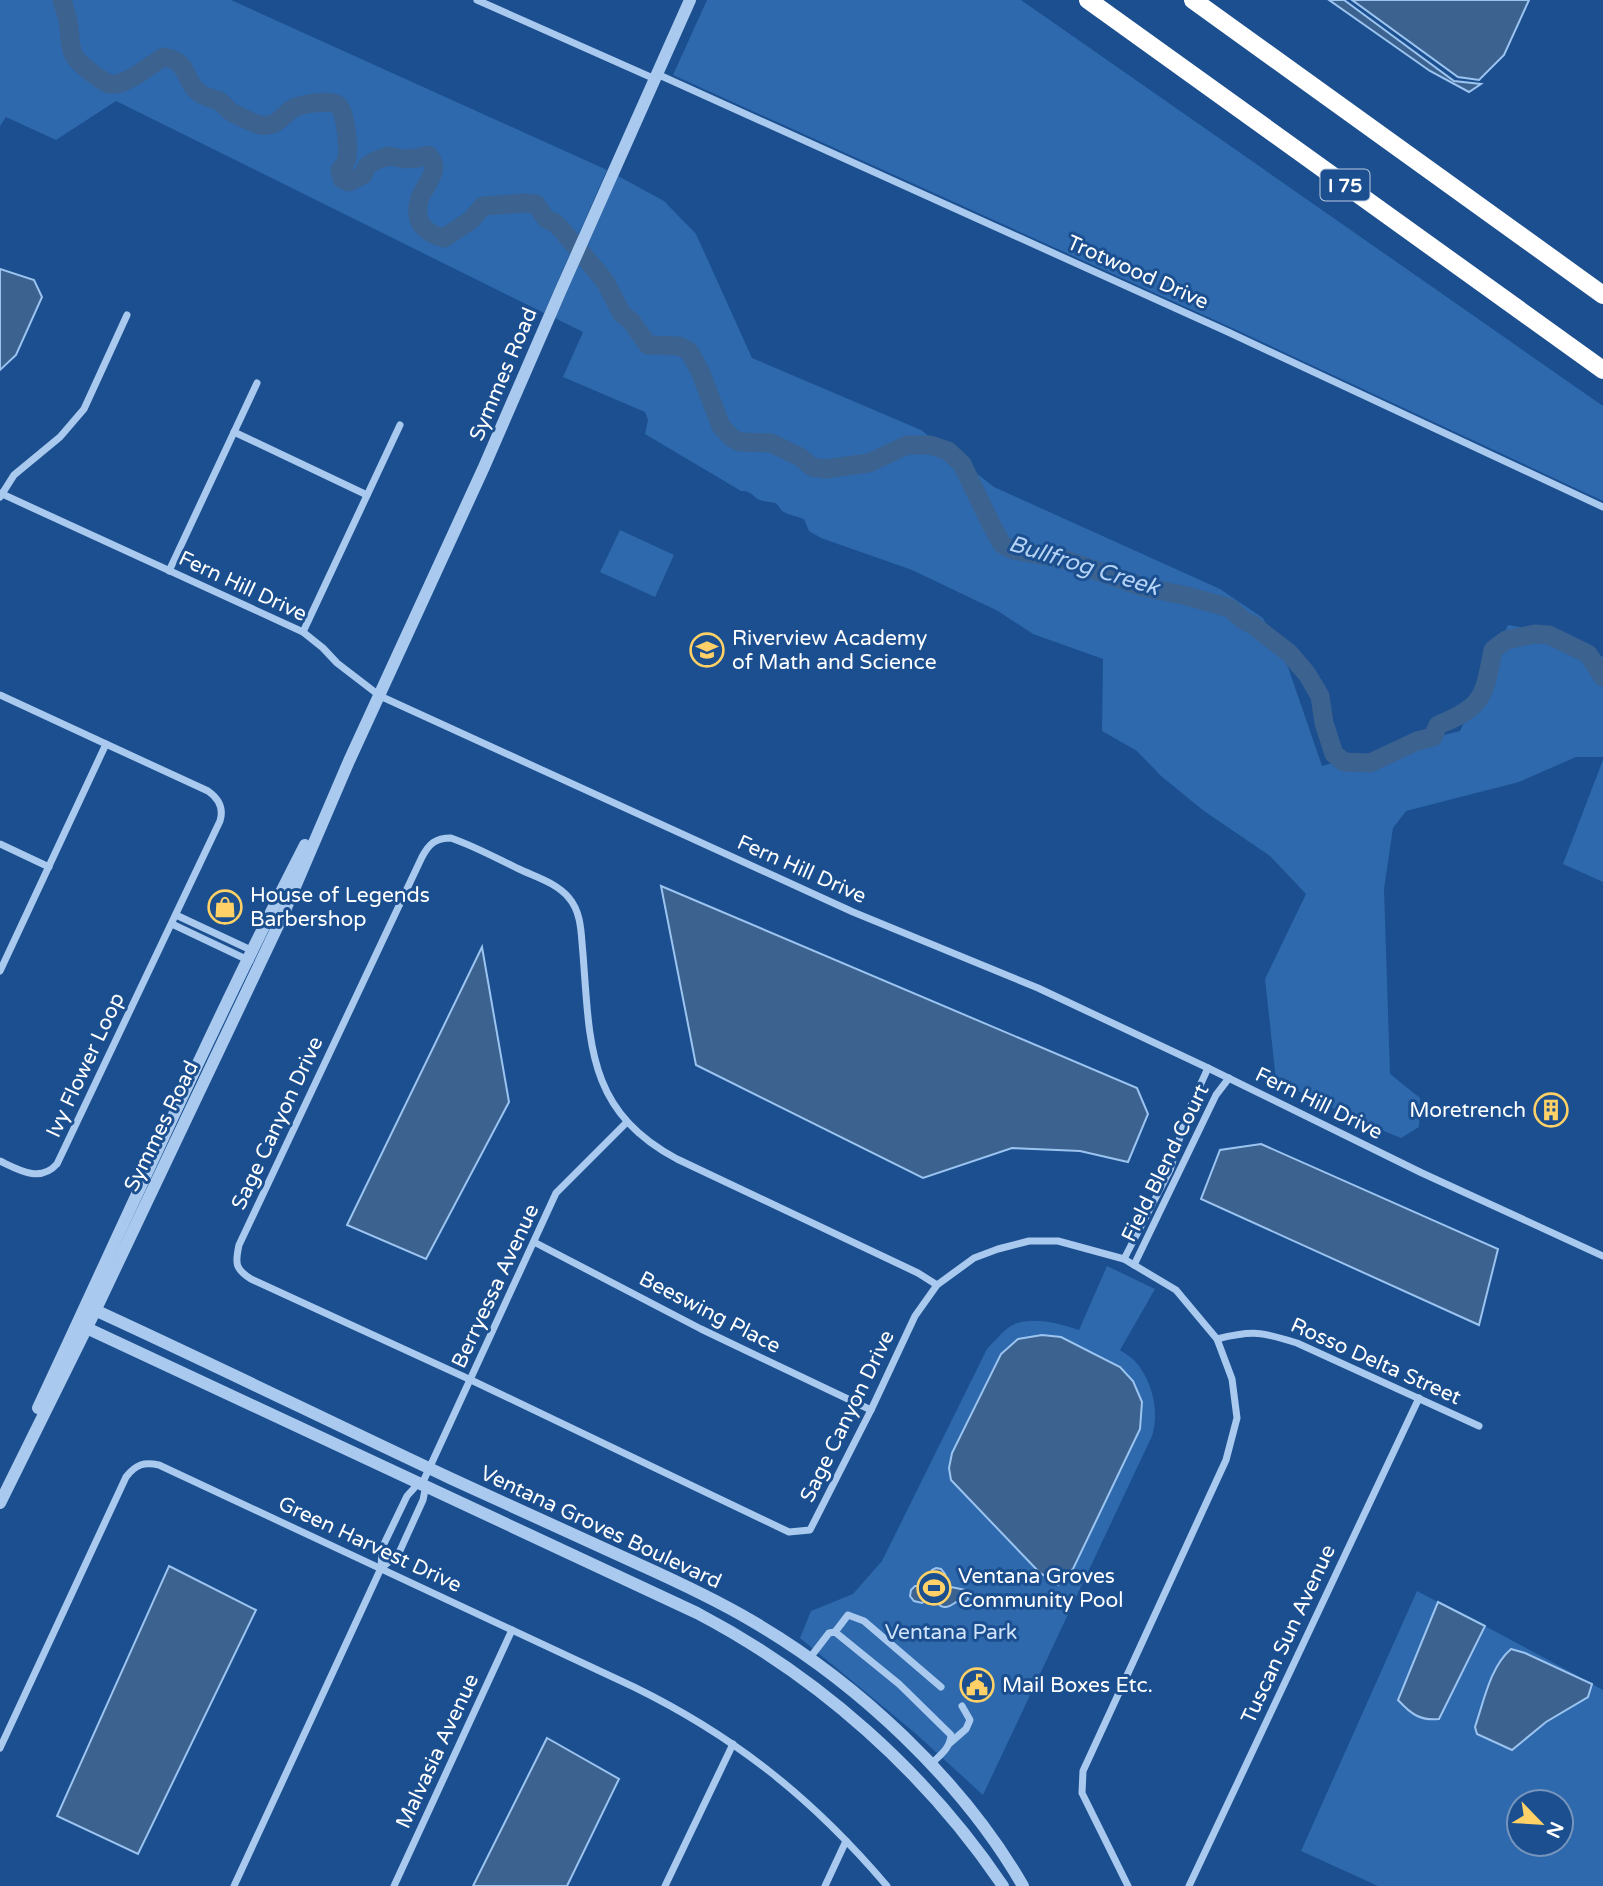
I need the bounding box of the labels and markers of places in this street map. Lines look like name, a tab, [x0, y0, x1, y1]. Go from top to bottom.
place label: Riverview Academy of Math and Science	[732, 626, 937, 675]
school or university icon: Riverview Academy of Math and Science	[688, 631, 726, 669]
place label: House of Legends Barbershop	[250, 883, 430, 932]
shop icon: House of Legends Barbershop	[206, 888, 244, 926]
building icon: Moretrench	[1532, 1091, 1570, 1129]
place label: Moretrench	[1409, 1098, 1526, 1123]
place label: Ventana Groves Community Pool	[958, 1564, 1124, 1613]
sports icon: Ventana Groves Community Pool	[915, 1569, 953, 1607]
public building icon: Mail Boxes Etc.	[958, 1666, 996, 1704]
place label: Mail Boxes Etc.	[1002, 1673, 1153, 1698]

